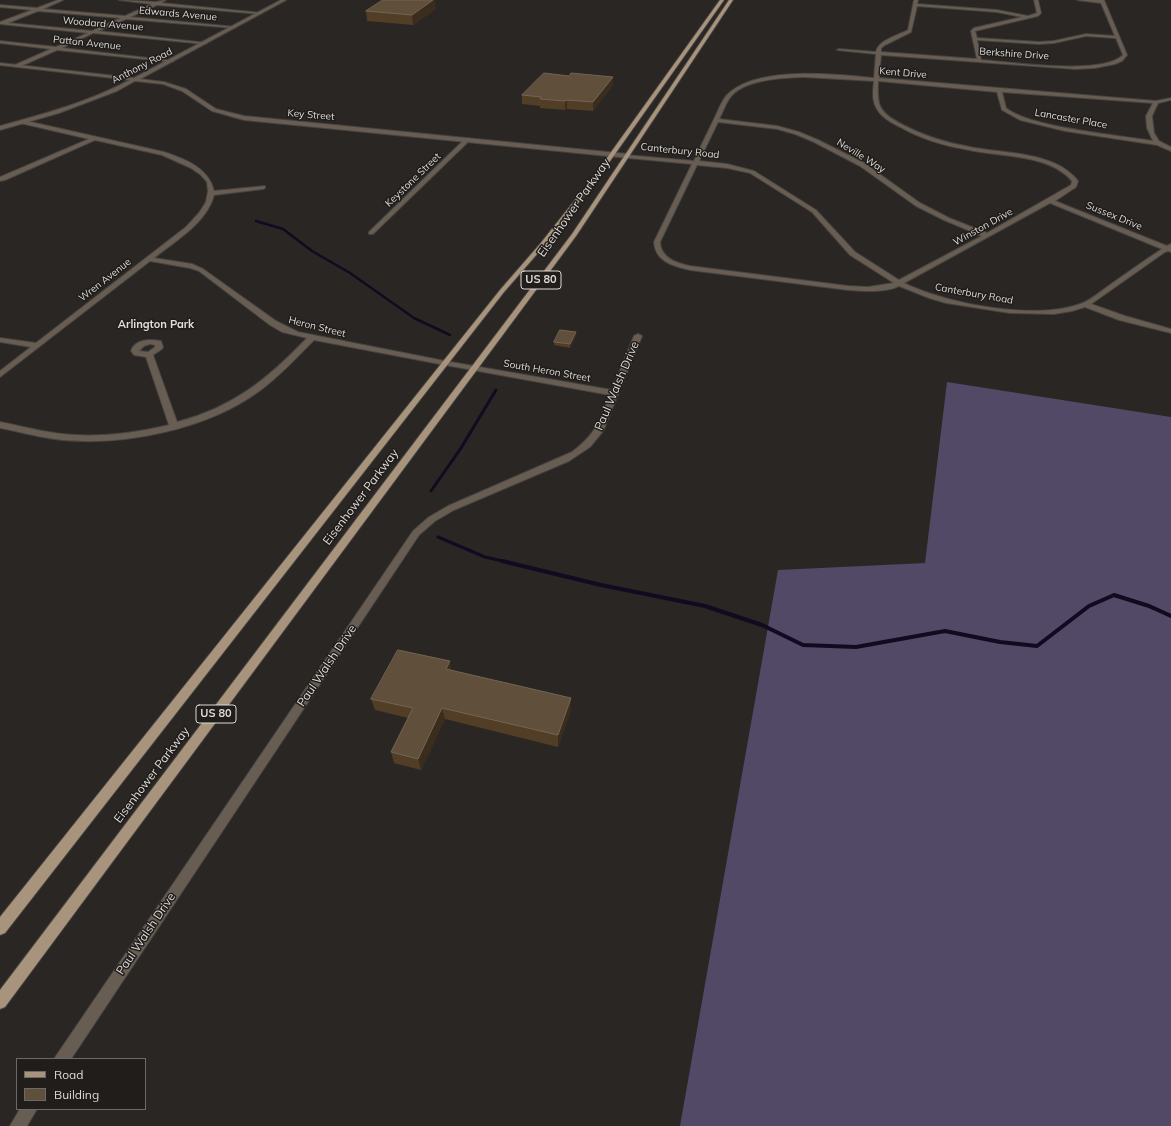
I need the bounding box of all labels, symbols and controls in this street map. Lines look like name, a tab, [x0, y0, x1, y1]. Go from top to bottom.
street label: Edwards Avenue	[138, 5, 218, 23]
street label: Woodard Avenue	[62, 14, 144, 34]
street label: Patton Avenue	[53, 33, 121, 53]
street label: Anthony Road	[110, 46, 174, 86]
street label: Berkshire Drive	[979, 46, 1049, 62]
street label: Kent Drive	[879, 65, 927, 81]
street label: Key Street	[287, 107, 335, 123]
street label: Lancaster Place	[1034, 107, 1108, 131]
street label: Neville Way	[834, 136, 888, 176]
street label: Canterbury Road	[640, 141, 720, 161]
street label: Keystone Street	[383, 151, 443, 209]
street label: Eisenhower Parkway	[535, 156, 613, 260]
street label: Sussex Drive	[1084, 199, 1144, 233]
street label: Winston Drive	[951, 206, 1015, 248]
street label: Wren Avenue	[77, 256, 133, 304]
road number: US 80	[521, 271, 561, 289]
street label: Canterbury Road	[934, 281, 1014, 307]
street label: Heron Street	[287, 314, 347, 340]
district label: Arlington Park	[118, 318, 194, 332]
street label: Paul Walsh Drive	[592, 339, 642, 433]
street label: South Heron Street	[503, 357, 591, 385]
street label: Eisenhower Parkway	[320, 446, 402, 548]
street label: Paul Walsh Drive	[294, 622, 360, 710]
road number: US 80	[196, 705, 236, 723]
street label: Eisenhower Parkway	[111, 724, 193, 826]
street label: Paul Walsh Drive	[113, 890, 179, 978]
legend	[16, 1058, 146, 1110]
text: Road	[54, 1067, 83, 1082]
text: Building	[54, 1087, 99, 1102]

